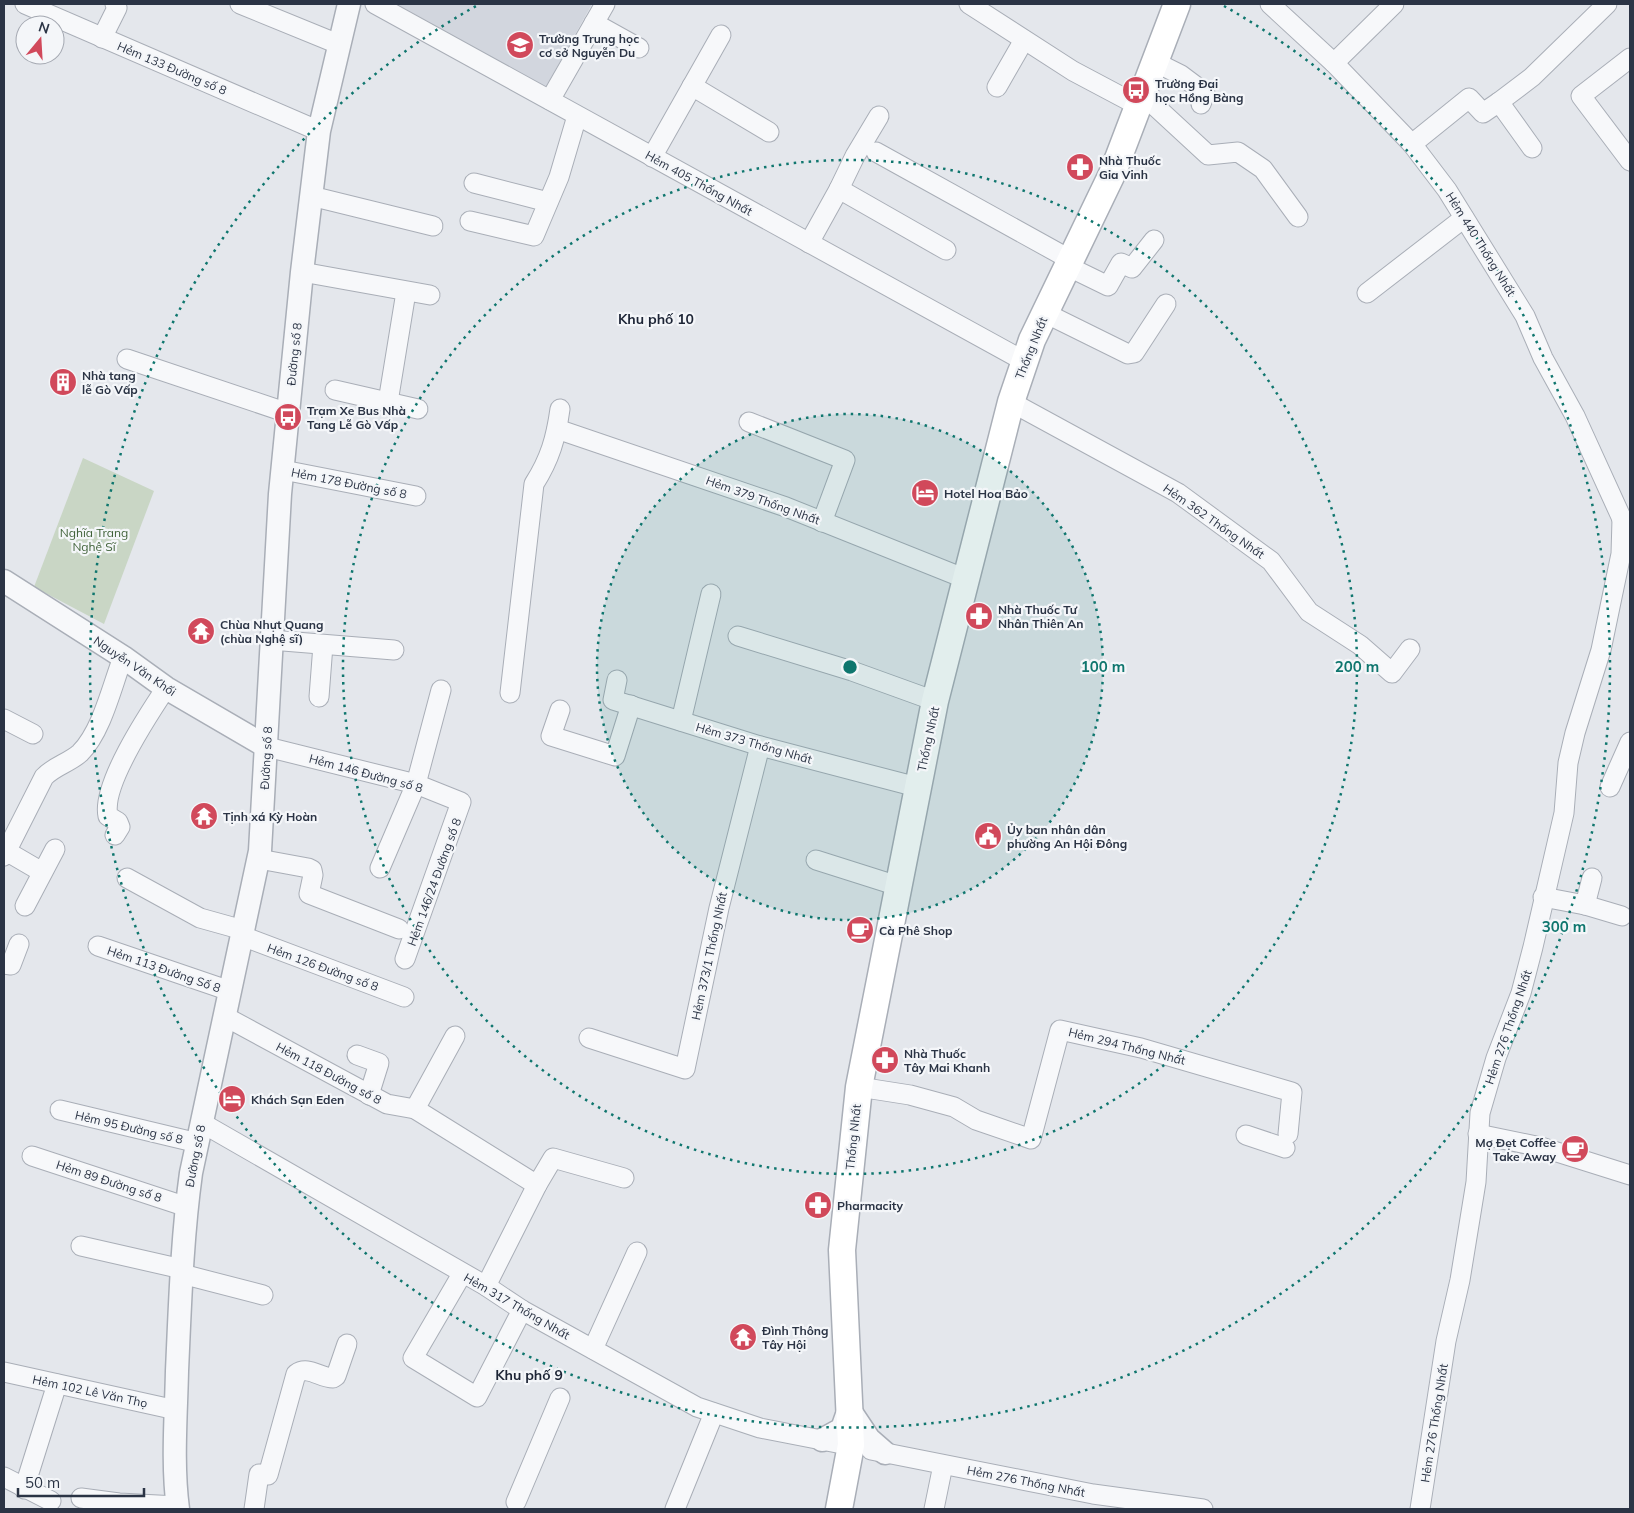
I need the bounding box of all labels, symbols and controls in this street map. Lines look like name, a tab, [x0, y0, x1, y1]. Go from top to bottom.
north arrow	[15, 15, 65, 65]
text: N	[36, 17, 52, 38]
school or university icon: Trường Trung học cơ sở Nguyễn Du	[505, 30, 535, 60]
place label: Trường Trung học cơ sở Nguyễn Du	[539, 31, 639, 60]
street label: Hẻm 133 Đường số 8	[115, 38, 229, 98]
bus stop icon: Trường Đại học Hồng Bàng	[1121, 75, 1151, 105]
place label: Trường Đại học Hồng Bàng	[1155, 76, 1243, 105]
street label: Hẻm 405 Thống Nhất	[643, 147, 755, 219]
pharmacy icon: Nhà Thuốc Gia Vinh	[1065, 152, 1095, 182]
place label: Nhà Thuốc Gia Vinh	[1099, 153, 1161, 182]
street label: Hẻm 440 Thống Nhất	[1443, 189, 1519, 299]
district label: Khu phố 10	[618, 310, 694, 328]
street label: Thống Nhất	[1012, 315, 1050, 381]
street label: Đường số 8	[283, 322, 305, 386]
building icon: Nhà tang lễ Gò Vấp	[48, 367, 78, 397]
place label: Nhà tang lễ Gò Vấp	[82, 368, 138, 397]
bus stop icon: Trạm Xe Bus Nhà Tang Lễ Gò Vấp	[273, 402, 303, 432]
place label: Trạm Xe Bus Nhà Tang Lễ Gò Vấp	[307, 403, 406, 432]
street label: Hẻm 178 Đường số 8	[290, 464, 408, 502]
street label: Hẻm 379 Thống Nhất	[704, 472, 822, 528]
hotel icon: Hotel Hoa Bảo	[910, 478, 940, 508]
street label: Hẻm 362 Thống Nhất	[1161, 480, 1267, 562]
place label: Hotel Hoa Bảo	[944, 486, 1028, 501]
park label: Nghĩa Trang Nghệ Sĩ	[60, 525, 128, 554]
pharmacy icon: Nhà Thuốc Tư Nhân Thiên An	[964, 601, 994, 631]
place label: Nhà Thuốc Tư Nhân Thiên An	[998, 602, 1083, 631]
temple icon: Chùa Nhựt Quang (chùa Nghệ sĩ)	[186, 616, 216, 646]
place label: Chùa Nhựt Quang (chùa Nghệ sĩ)	[220, 617, 324, 646]
street label: Nguyễn Văn Khối	[91, 633, 179, 699]
text: 100 m	[1081, 657, 1125, 676]
text: 200 m	[1335, 657, 1379, 676]
centre of rings	[841, 658, 859, 676]
street label: Thống Nhất	[914, 705, 942, 773]
street label: Hẻm 373 Thống Nhất	[694, 719, 814, 767]
street label: Đường số 8	[257, 726, 275, 790]
street label: Hẻm 146 Đường số 8	[307, 751, 425, 795]
temple icon: Tịnh xá Kỳ Hoàn	[189, 801, 219, 831]
place label: Tịnh xá Kỳ Hoàn	[223, 809, 317, 824]
street label: Hẻm 146/24 Đường số 8	[404, 816, 464, 948]
public building icon: Ủy ban nhân dân phường An Hội Đông	[973, 821, 1003, 851]
place label: Ủy ban nhân dân phường An Hội Đông	[1007, 822, 1127, 851]
street label: Hẻm 373/1 Thống Nhất	[688, 891, 730, 1021]
cafe icon: Cà Phê Shop	[845, 915, 875, 945]
text: 300 m	[1542, 917, 1586, 936]
place label: Cà Phê Shop	[879, 923, 953, 938]
street label: Hẻm 126 Đường số 8	[265, 940, 381, 994]
street label: Hẻm 113 Đường Số 8	[105, 943, 223, 995]
street label: Hẻm 276 Thống Nhất	[1481, 968, 1535, 1086]
street label: Hẻm 294 Thống Nhất	[1067, 1024, 1187, 1068]
street label: Hẻm 118 Đường số 8	[274, 1039, 384, 1107]
pharmacy icon: Nhà Thuốc Tây Mai Khanh	[870, 1045, 900, 1075]
place label: Nhà Thuốc Tây Mai Khanh	[904, 1046, 990, 1075]
hotel icon: Khách Sạn Eden	[217, 1084, 247, 1114]
place label: Khách Sạn Eden	[251, 1092, 344, 1107]
street label: Thống Nhất	[842, 1103, 864, 1171]
street label: Hẻm 95 Đường số 8	[74, 1107, 184, 1147]
street label: Đường số 8	[182, 1124, 208, 1188]
cafe icon: Mợ Đẹt Coffee Take Away	[1560, 1134, 1590, 1164]
place label: Mợ Đẹt Coffee Take Away	[1475, 1135, 1556, 1164]
street label: Hẻm 89 Đường số 8	[54, 1157, 164, 1205]
pharmacy icon: Pharmacity	[803, 1190, 833, 1220]
place label: Pharmacity	[837, 1198, 903, 1213]
street label: Hẻm 317 Thống Nhất	[461, 1269, 573, 1343]
temple icon: Đình Thông Tây Hội	[728, 1322, 758, 1352]
place label: Đình Thông Tây Hội	[761, 1323, 829, 1352]
street label: Hẻm 276 Thống Nhất	[1417, 1363, 1451, 1483]
district label: Khu phố 9	[495, 1366, 563, 1384]
street label: Hẻm 102 Lê Văn Thọ	[31, 1371, 149, 1411]
street label: Hẻm 276 Thống Nhất	[966, 1462, 1086, 1500]
scale bar	[18, 1466, 144, 1498]
text: 50 m	[25, 1473, 60, 1492]

